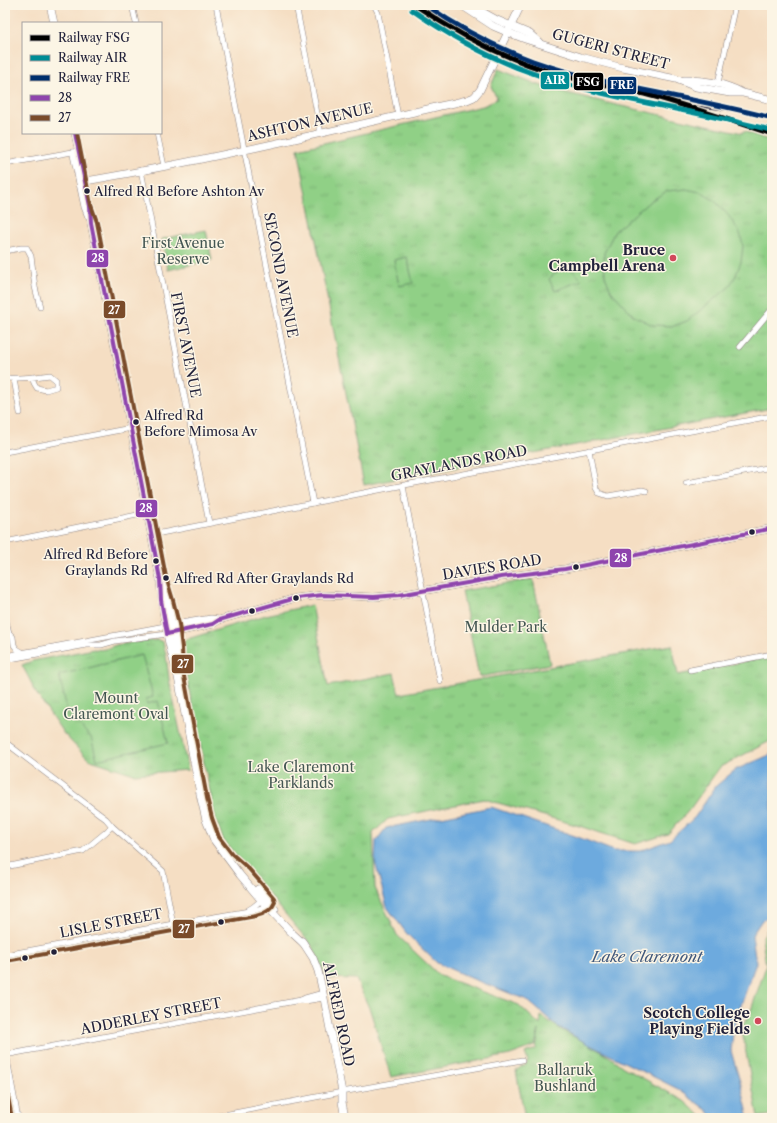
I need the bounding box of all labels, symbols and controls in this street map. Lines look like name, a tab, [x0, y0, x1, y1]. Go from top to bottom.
legend	[22, 22, 162, 134]
street label: GUGERI STREET	[550, 25, 672, 73]
text: Railway FSG	[58, 30, 130, 45]
text: Railway AIR	[58, 50, 128, 65]
text: Railway FRE	[58, 70, 130, 85]
line badge: AIR	[540, 71, 570, 90]
line badge: FSG	[573, 72, 604, 91]
text: AIR	[543, 73, 566, 87]
text: FSG	[576, 75, 601, 89]
line badge: FRE	[607, 76, 637, 95]
text: FRE	[610, 78, 634, 92]
text: 28	[58, 90, 72, 105]
street label: ASHTON AVENUE	[244, 99, 375, 145]
text: 27	[58, 110, 71, 125]
place label: Alfred Rd Before Ashton Av	[93, 183, 265, 199]
marker: Alfred Rd Before Ashton Av	[82, 186, 92, 196]
street label: SECOND AVENUE	[260, 211, 302, 339]
park label: First Avenue Reserve	[141, 234, 225, 268]
place label: Bruce Campbell Arena	[548, 241, 666, 275]
line badge: 28	[86, 249, 109, 268]
text: 28	[91, 251, 105, 265]
marker: Bruce Campbell Arena	[668, 253, 678, 263]
street label: FIRST AVENUE	[167, 291, 205, 399]
line badge: 27	[103, 300, 126, 319]
text: 27	[108, 303, 120, 317]
place label: Alfred Rd Before Mimosa Av	[143, 407, 258, 439]
marker: Alfred Rd Before Mimosa Av	[131, 417, 141, 427]
street label: GRAYLANDS ROAD	[389, 441, 529, 485]
line badge: 28	[135, 499, 158, 518]
text: 28	[139, 501, 153, 515]
unlabelled marker	[747, 527, 757, 537]
place label: Alfred Rd Before Graylands Rd	[43, 546, 148, 578]
line badge: 28	[609, 548, 632, 568]
street label: DAVIES ROAD	[441, 550, 543, 584]
text: 28	[614, 551, 628, 565]
marker: Alfred Rd Before Graylands Rd	[151, 556, 161, 566]
unlabelled marker	[571, 562, 581, 572]
place label: Alfred Rd After Graylands Rd	[173, 570, 354, 586]
marker: Alfred Rd After Graylands Rd	[161, 573, 171, 583]
unlabelled marker	[291, 593, 301, 603]
unlabelled marker	[247, 606, 257, 616]
park label: Mulder Park	[465, 618, 548, 636]
line badge: 27	[171, 654, 194, 674]
text: 27	[177, 657, 189, 671]
park label: Mount Claremont Oval	[63, 689, 169, 723]
park label: Lake Claremont Parklands	[248, 758, 354, 792]
street label: LISLE STREET	[58, 904, 164, 942]
unlabelled marker	[216, 917, 226, 927]
line badge: 27	[172, 919, 195, 939]
text: 27	[178, 922, 190, 936]
unlabelled marker	[49, 947, 59, 957]
water label: Lake Claremont	[591, 947, 703, 966]
unlabelled marker	[20, 953, 30, 963]
street label: ALFRED ROAD	[319, 959, 359, 1068]
street label: ADDERLEY STREET	[78, 993, 224, 1039]
place label: Scotch College Playing Fields	[643, 1004, 750, 1038]
marker: Scotch College Playing Fields	[753, 1016, 763, 1026]
park label: Ballaruk Bushland	[534, 1061, 597, 1095]

